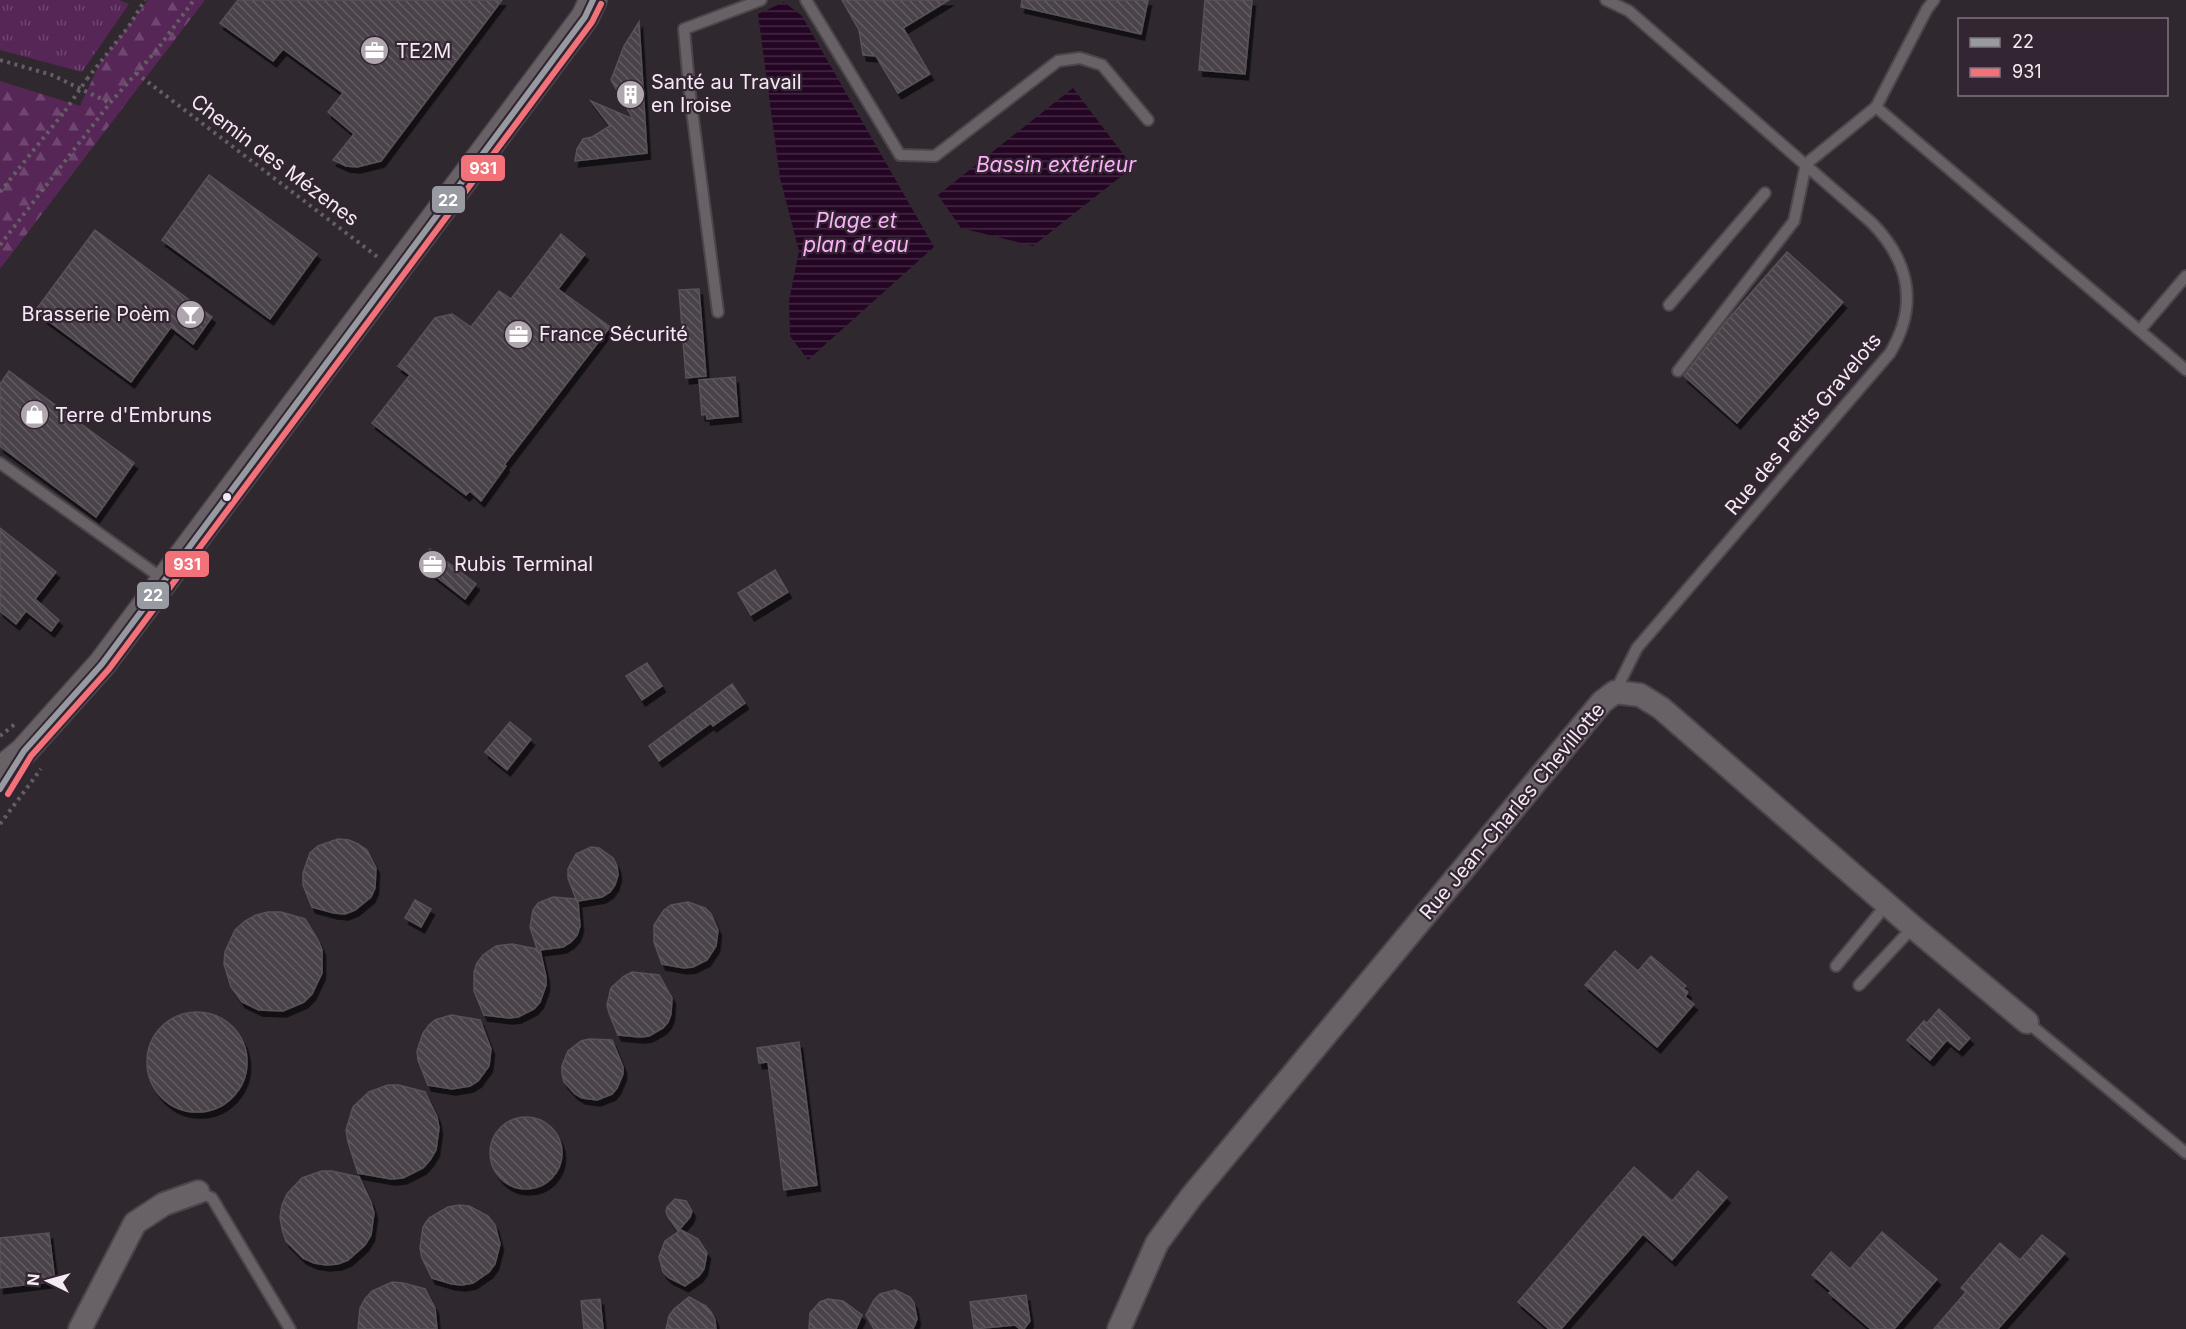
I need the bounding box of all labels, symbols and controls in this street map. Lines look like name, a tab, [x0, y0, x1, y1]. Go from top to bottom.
legend	[1958, 18, 2168, 96]
text: 22	[2012, 31, 2034, 52]
office icon: TE2M	[359, 35, 391, 67]
place label: TE2M	[396, 39, 451, 63]
text: 931	[2012, 61, 2042, 82]
place label: Santé au Travail en Iroise	[651, 70, 802, 117]
building icon: Santé au Travail en Iroise	[614, 78, 646, 110]
street label: Chemin des Mézenes	[186, 89, 364, 231]
water label: Bassin extérieur	[976, 152, 1137, 177]
line badge: 931	[460, 154, 506, 182]
text: 931	[469, 158, 497, 178]
line badge: 22	[431, 185, 466, 214]
text: 22	[438, 190, 458, 210]
water label: Plage et plan d'eau	[802, 208, 909, 257]
bar icon: Brasserie Poèm	[175, 298, 207, 330]
place label: Brasserie Poèm	[22, 302, 170, 326]
office icon: France Sécurité	[502, 318, 534, 350]
place label: France Sécurité	[539, 322, 688, 346]
street label: Rue des Petits Gravelots	[1720, 328, 1886, 520]
shop icon: Terre d'Embruns	[18, 399, 50, 431]
place label: Terre d'Embruns	[55, 403, 212, 427]
unlabelled marker	[221, 491, 233, 503]
office icon: Rubis Terminal	[417, 548, 449, 580]
line badge: 931	[164, 550, 210, 578]
place label: Rubis Terminal	[454, 552, 593, 576]
text: 931	[173, 554, 201, 574]
line badge: 22	[136, 581, 170, 610]
text: 22	[143, 585, 163, 605]
street label: Rue Jean-Charles Chevillotte	[1414, 698, 1610, 924]
north arrow	[18, 1251, 78, 1311]
text: N	[23, 1273, 44, 1287]

